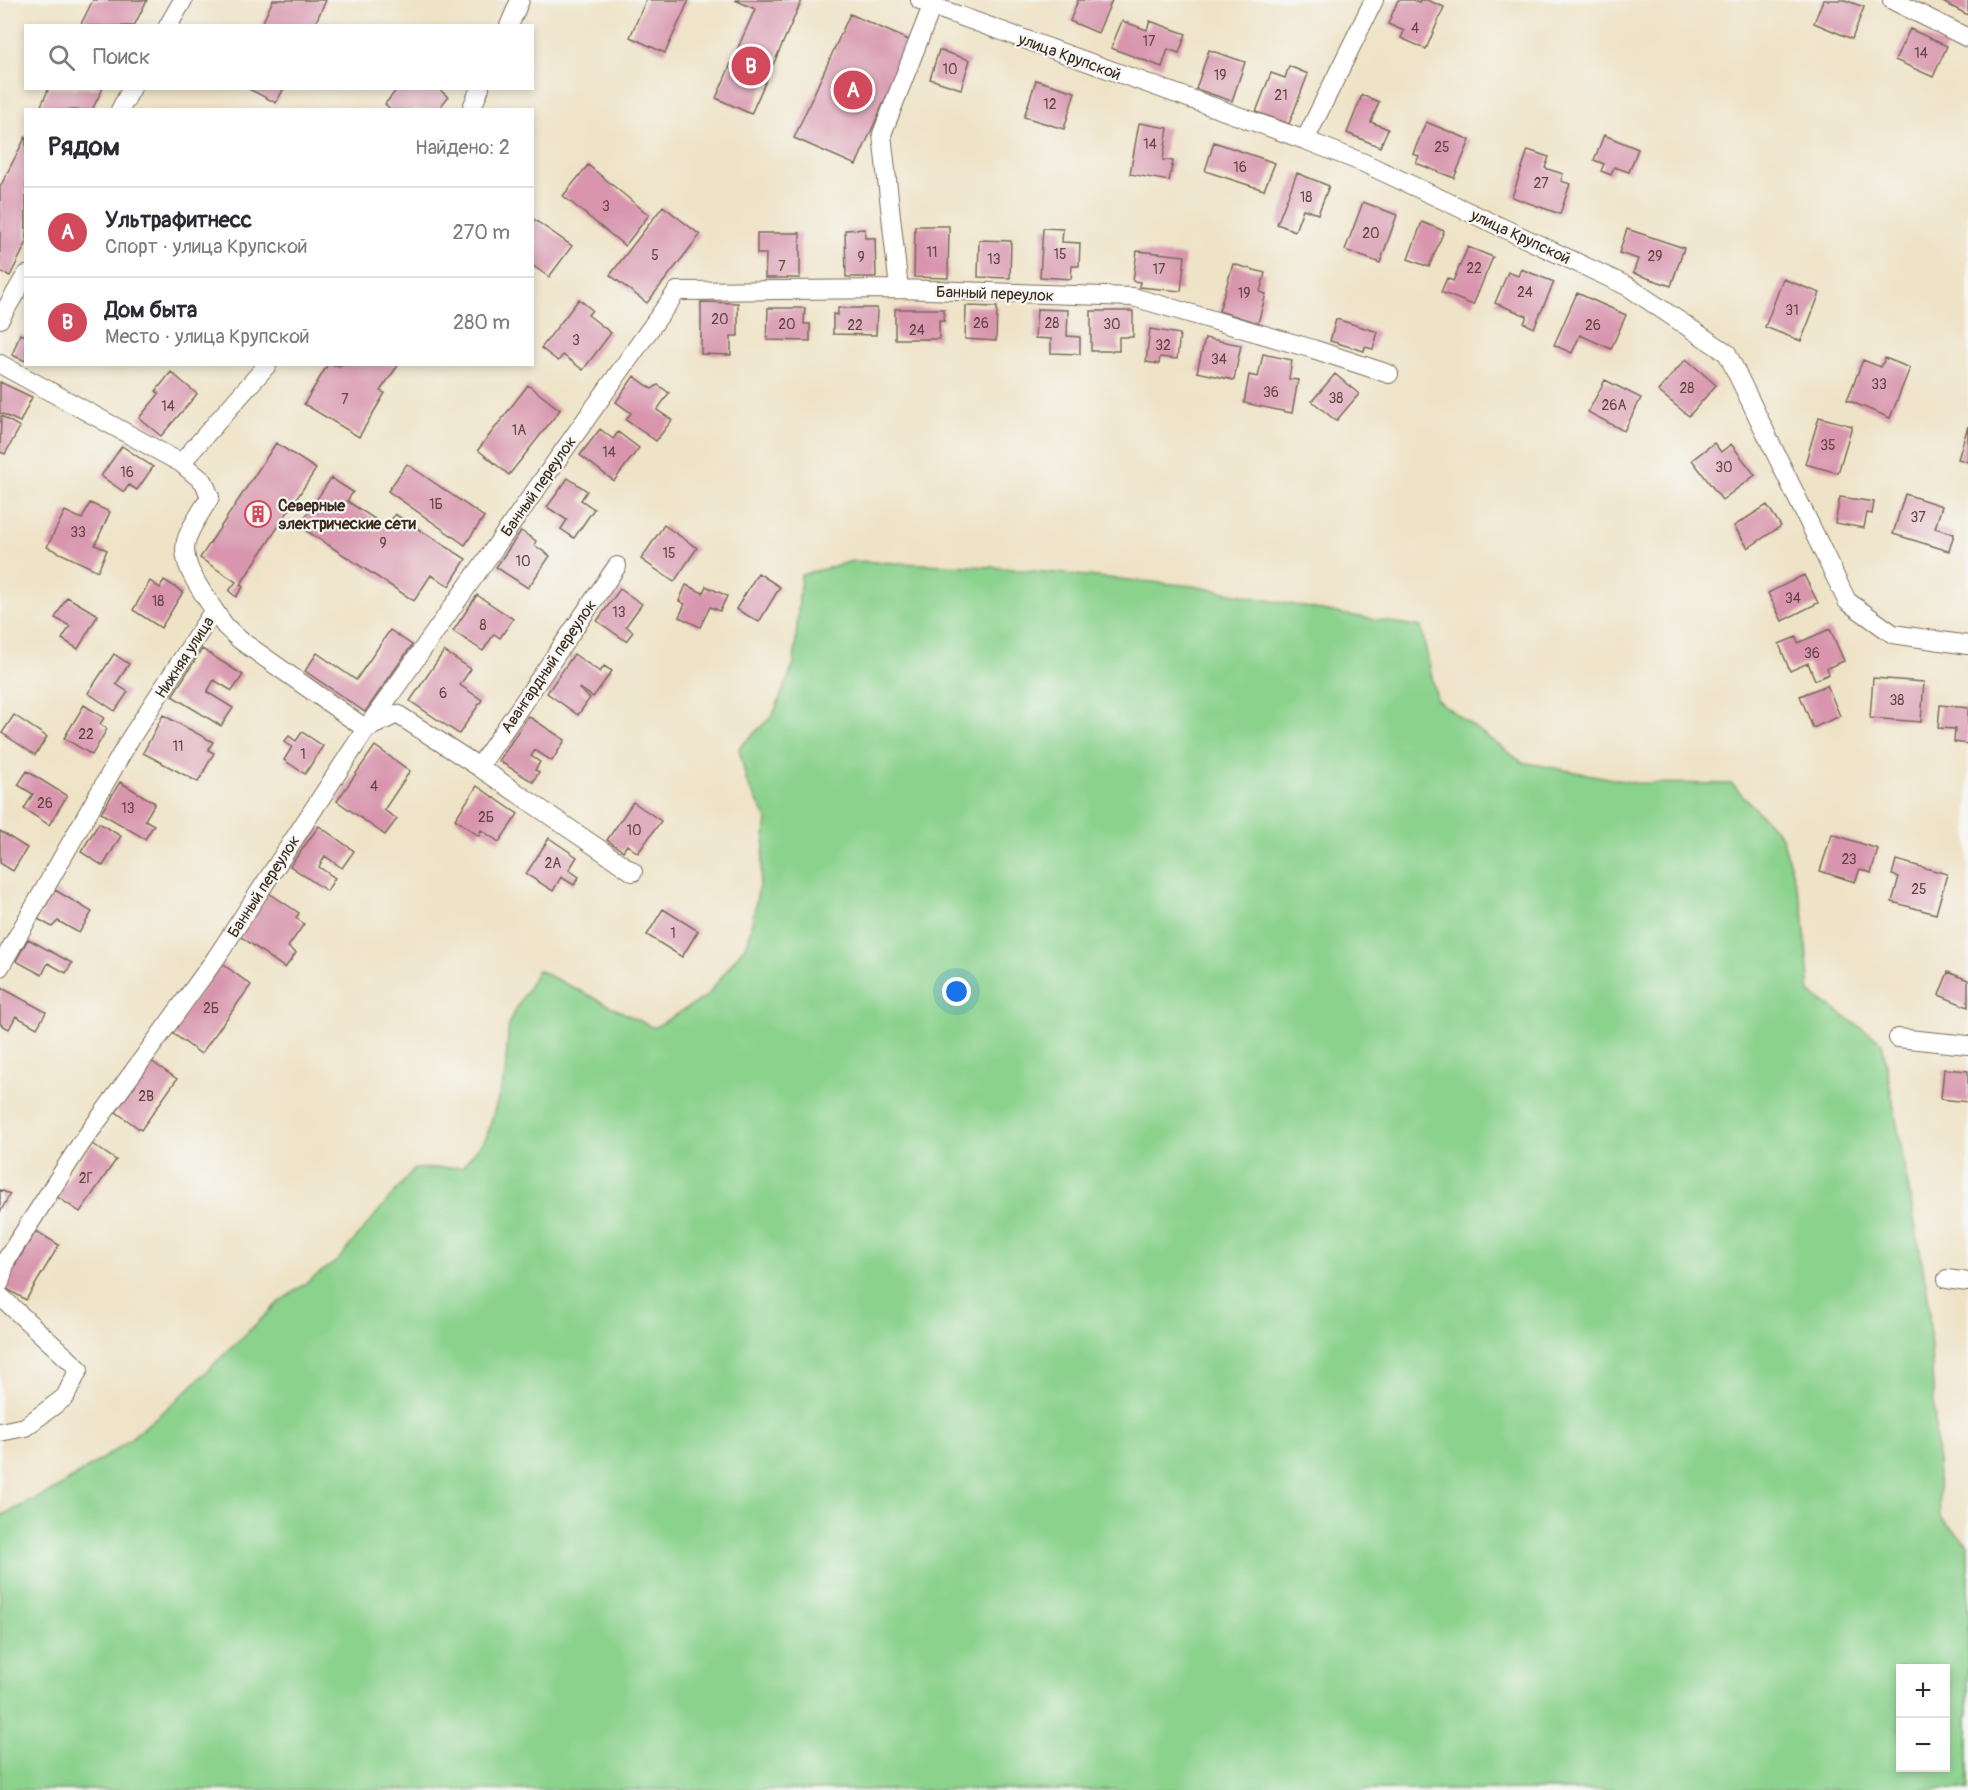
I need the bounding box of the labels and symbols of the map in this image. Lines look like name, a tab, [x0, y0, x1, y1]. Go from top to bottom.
house number: 4	[1411, 20, 1419, 37]
street label: улица Крупской	[1015, 29, 1124, 85]
house number: 17	[1143, 33, 1156, 50]
pin: B	[732, 44, 771, 88]
house number: 14	[1914, 45, 1928, 62]
house number: 10	[942, 61, 958, 78]
house number: 19	[1214, 67, 1226, 84]
pin: A	[834, 68, 872, 112]
house number: 21	[1274, 87, 1288, 104]
house number: 12	[1043, 96, 1057, 113]
house number: 14	[1143, 136, 1157, 153]
house number: 25	[1434, 139, 1450, 156]
house number: 16	[1233, 159, 1247, 176]
house number: 27	[1533, 175, 1549, 192]
house number: 18	[1300, 189, 1312, 206]
house number: 3	[602, 198, 610, 215]
street label: улица Крупской	[1467, 205, 1574, 269]
house number: 20	[1362, 225, 1380, 242]
house number: 11	[927, 244, 937, 261]
house number: 15	[1053, 246, 1067, 263]
house number: 5	[651, 247, 659, 264]
house number: 29	[1647, 248, 1663, 265]
house number: 9	[857, 249, 865, 266]
house number: 13	[987, 251, 1001, 268]
house number: 7	[778, 258, 786, 275]
house number: 22	[1466, 260, 1482, 277]
house number: 17	[1153, 261, 1166, 278]
street label: Банный переулок	[936, 282, 1054, 306]
house number: 24	[1517, 284, 1533, 301]
house number: 19	[1238, 285, 1250, 302]
house number: 31	[1785, 302, 1799, 319]
house number: 20	[711, 311, 729, 328]
house number: 26	[973, 315, 989, 332]
house number: 28	[1045, 315, 1059, 332]
house number: 20	[778, 316, 796, 333]
house number: 30	[1103, 316, 1121, 333]
house number: 22	[847, 317, 863, 334]
house number: 26	[1585, 317, 1601, 334]
house number: 24	[909, 322, 925, 339]
house number: 3	[572, 332, 580, 349]
house number: 32	[1155, 337, 1171, 354]
house number: 34	[1211, 351, 1227, 368]
house number: 33	[1871, 376, 1887, 393]
house number: 28	[1680, 380, 1694, 397]
house number: 36	[1263, 384, 1279, 401]
house number: 38	[1329, 390, 1343, 407]
house number: 7	[341, 391, 349, 408]
house number: 26А	[1601, 397, 1627, 414]
house number: 14	[161, 398, 175, 415]
house number: 1А	[512, 422, 526, 439]
street label: Банный переулок	[497, 432, 581, 541]
house number: 35	[1820, 437, 1836, 454]
house number: 14	[602, 444, 616, 461]
house number: 30	[1715, 459, 1733, 476]
house number: 16	[120, 464, 134, 481]
place label: Северные электрические сети	[278, 496, 417, 534]
house number: 1Б	[429, 496, 443, 513]
building icon: Северные электрические сети	[243, 499, 273, 529]
house number: 37	[1910, 509, 1926, 526]
house number: 33	[70, 524, 86, 541]
house number: 9	[379, 535, 387, 552]
house number: 15	[662, 545, 676, 562]
house number: 10	[515, 553, 531, 570]
house number: 34	[1785, 590, 1801, 607]
house number: 18	[152, 593, 164, 610]
street label: Авангардный переулок	[497, 596, 601, 737]
house number: 13	[612, 604, 626, 621]
street label: Нижняя улица	[151, 613, 219, 702]
house number: 8	[479, 617, 487, 634]
house number: 36	[1804, 645, 1820, 662]
house number: 6	[439, 685, 447, 702]
house number: 38	[1890, 692, 1904, 709]
house number: 22	[78, 726, 94, 743]
house number: 11	[173, 738, 183, 755]
house number: 1	[300, 746, 306, 763]
house number: 4	[370, 778, 378, 795]
house number: 26	[37, 795, 53, 812]
house number: 13	[121, 800, 135, 817]
house number: 2Б	[478, 809, 494, 826]
house number: 10	[626, 822, 642, 839]
street label: Банный переулок	[223, 832, 304, 941]
house number: 23	[1841, 851, 1857, 868]
house number: 2А	[545, 855, 561, 872]
house number: 25	[1911, 881, 1927, 898]
house number: 1	[670, 925, 676, 942]
your location	[942, 977, 971, 1006]
house number: 2Б	[203, 1000, 219, 1017]
house number: 2В	[138, 1088, 154, 1105]
house number: 2Г	[79, 1170, 93, 1187]

